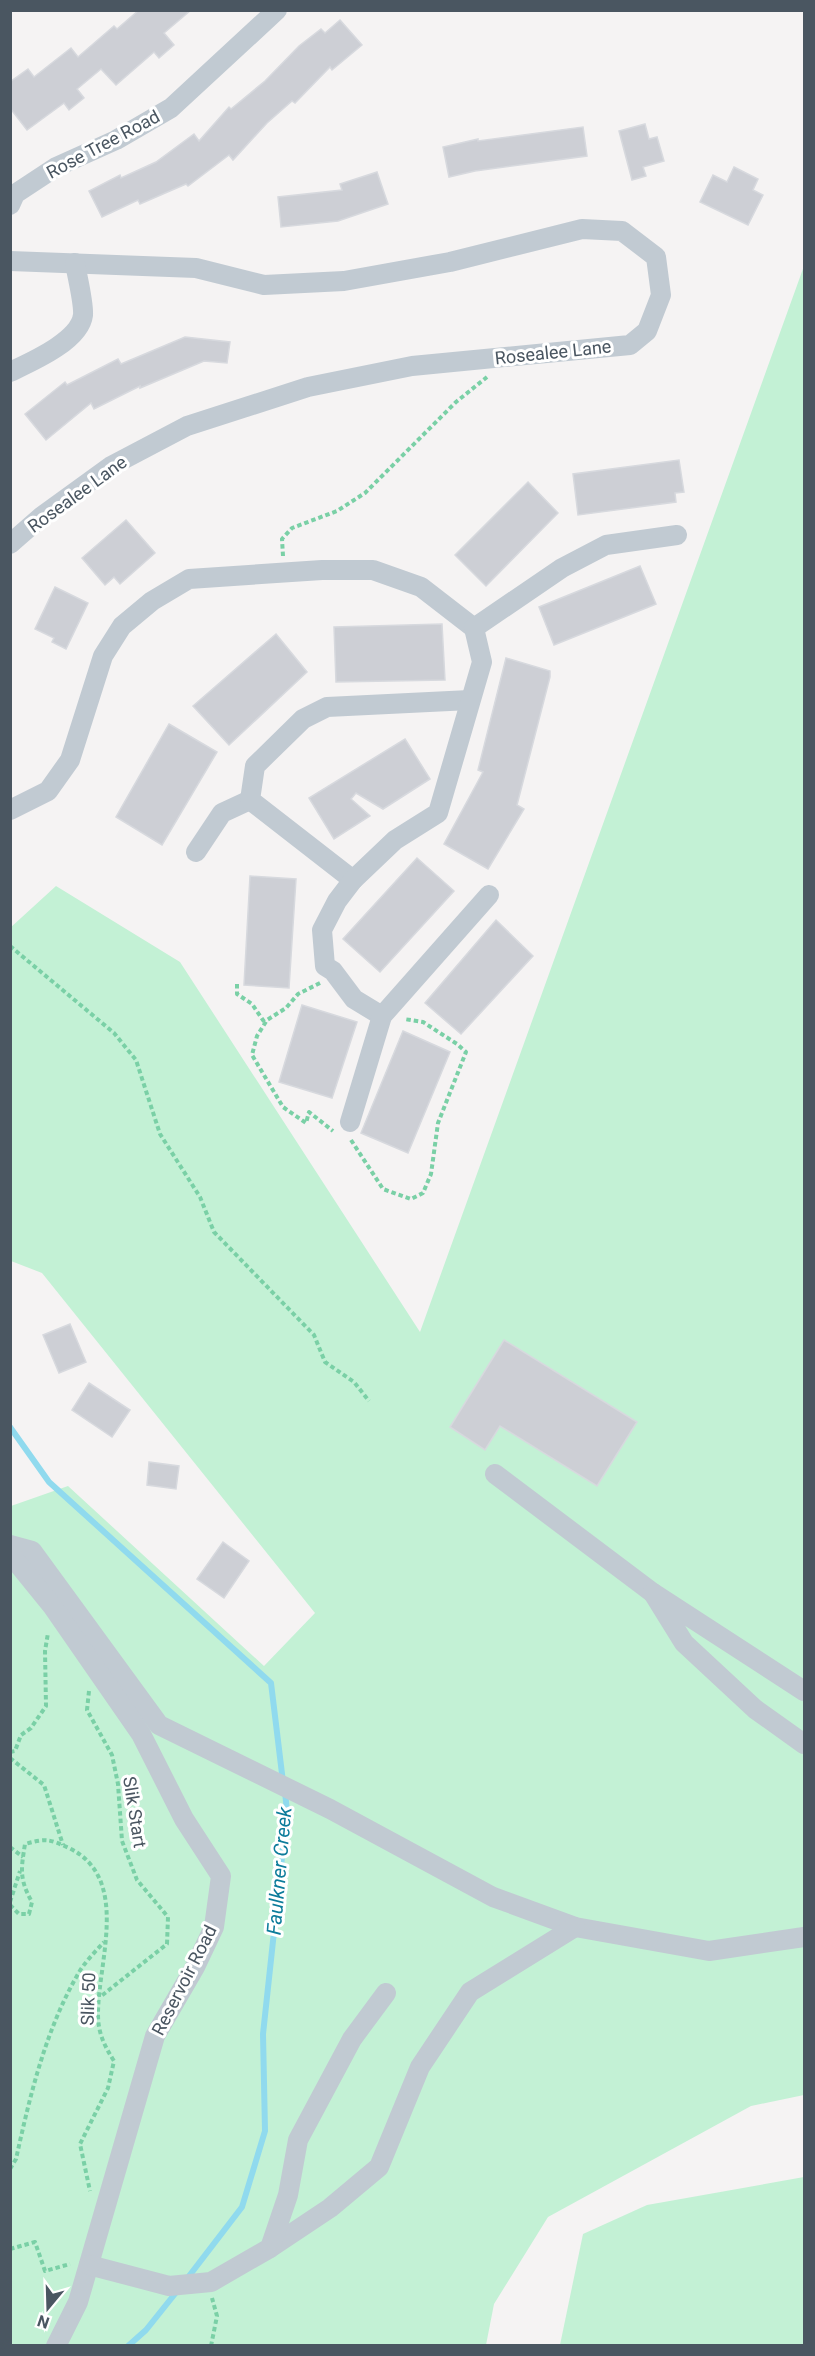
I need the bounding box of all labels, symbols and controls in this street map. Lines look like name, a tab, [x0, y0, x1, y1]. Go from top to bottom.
street label: Rose Tree Road	[43, 105, 163, 183]
street label: Rosealee Lane	[494, 335, 612, 369]
street label: Rosealee Lane	[24, 451, 130, 537]
street label: Slik Start	[119, 1775, 151, 1849]
water label: Faulkner Creek	[261, 1805, 297, 1936]
street label: Reservoir Road	[147, 1921, 221, 2039]
street label: Slik 50	[77, 1972, 99, 2026]
north arrow	[18, 2278, 78, 2338]
text: N	[35, 2311, 52, 2333]

